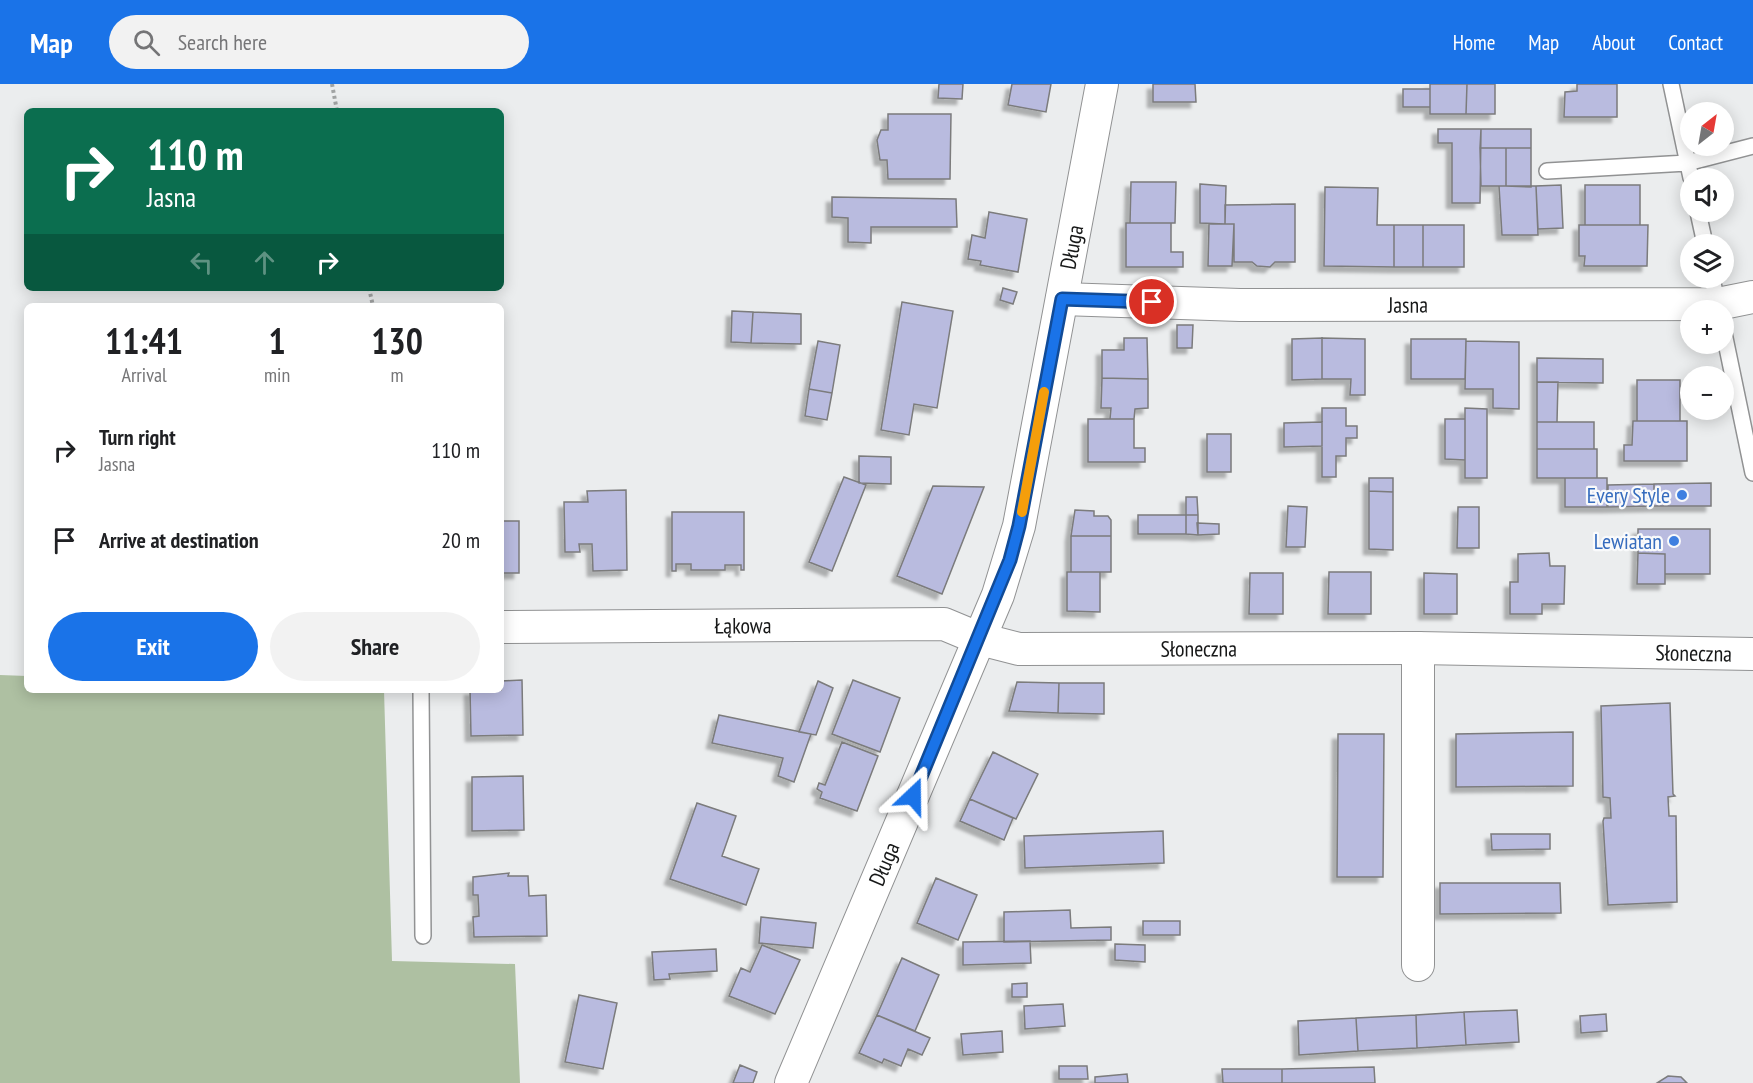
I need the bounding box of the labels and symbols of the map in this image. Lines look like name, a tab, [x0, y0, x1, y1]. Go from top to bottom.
north arrow	[1680, 102, 1734, 156]
street label: Długa	[1053, 223, 1089, 272]
pin	[1126, 276, 1177, 327]
street label: Jasna	[1387, 291, 1428, 319]
place label: Every Style	[1587, 481, 1670, 509]
marker: Every Style	[1675, 488, 1689, 502]
place label: Lewiatan	[1594, 527, 1662, 555]
marker: Lewiatan	[1667, 534, 1681, 548]
street label: Łąkowa	[714, 611, 772, 640]
street label: Słoneczna	[1160, 634, 1237, 663]
street label: Słoneczna	[1655, 638, 1732, 668]
position arrow	[881, 764, 945, 828]
street label: Długa	[862, 838, 906, 890]

